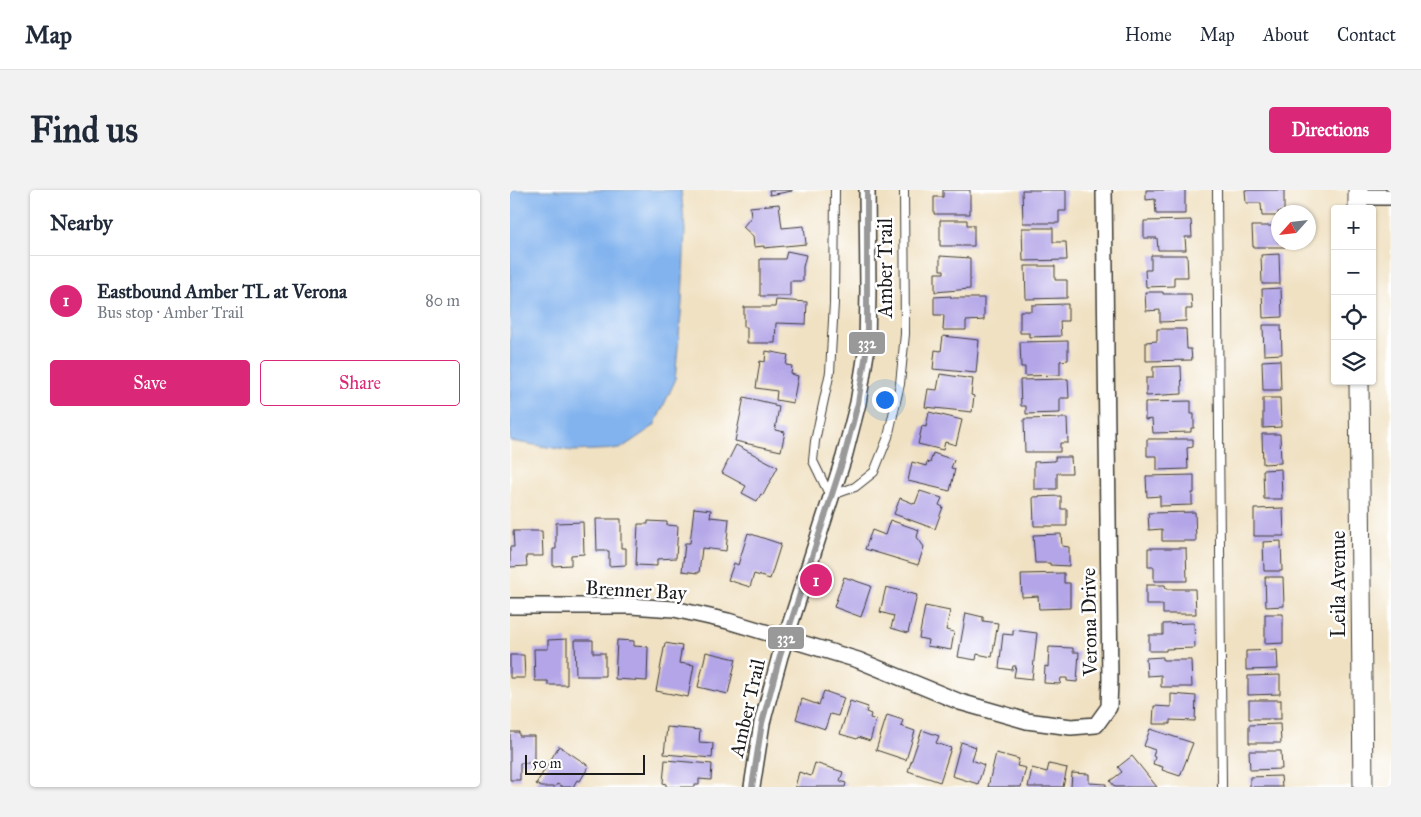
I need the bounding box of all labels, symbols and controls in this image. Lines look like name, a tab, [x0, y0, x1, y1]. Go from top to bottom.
text: Map	[25, 20, 72, 50]
text: Home	[1125, 24, 1172, 46]
text: Map	[1200, 24, 1235, 46]
text: About	[1263, 24, 1309, 46]
text: Contact	[1337, 24, 1396, 46]
button: Directions	[1269, 107, 1391, 153]
text: Find us	[30, 109, 138, 152]
north arrow	[1271, 205, 1316, 250]
map controls	[1331, 205, 1376, 385]
button: +	[1331, 205, 1376, 250]
text: Nearby	[50, 210, 113, 236]
street label: Amber Trail	[873, 217, 897, 319]
button: −	[1331, 250, 1376, 295]
text: Eastbound Amber TL at Verona	[97, 280, 347, 303]
text: 1	[63, 291, 69, 310]
text: 80 m	[425, 291, 460, 310]
button: locate	[1331, 295, 1376, 340]
text: Bus stop · Amber Trail	[97, 303, 244, 322]
line badge: 332	[848, 331, 886, 355]
text: 332	[858, 335, 877, 353]
button: layers	[1331, 340, 1376, 385]
button: Save	[50, 360, 250, 406]
button: Share	[260, 360, 460, 406]
your location	[872, 387, 898, 413]
street label: Leila Avenue	[1326, 531, 1350, 637]
pin: 1	[800, 561, 832, 599]
street label: Verona Drive	[1076, 568, 1102, 677]
street label: Brenner Bay	[585, 575, 688, 605]
line badge: 332	[767, 626, 805, 650]
text: 332	[777, 630, 796, 648]
street label: Amber Trail	[724, 656, 770, 760]
scale bar	[525, 752, 645, 775]
text: 50 m	[532, 755, 561, 772]

